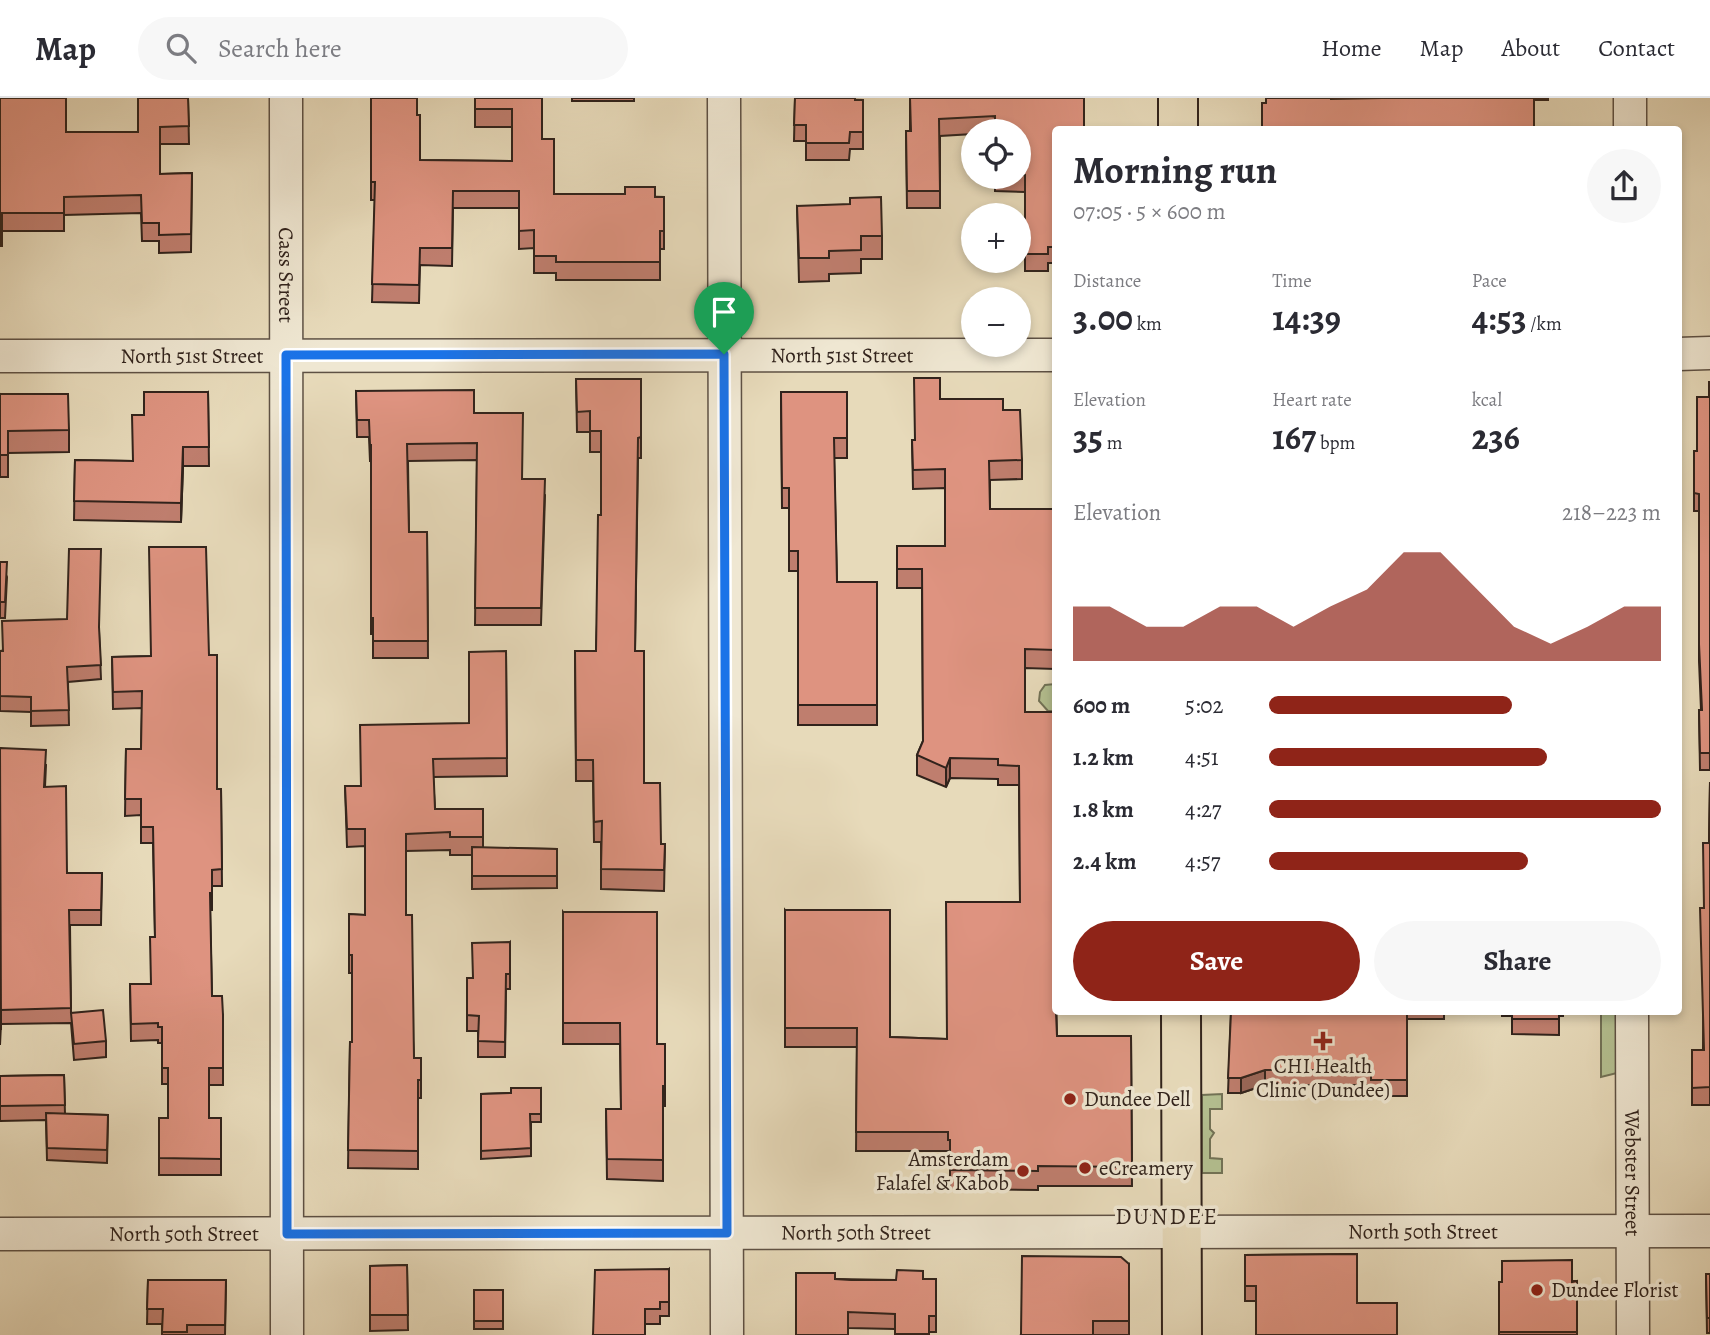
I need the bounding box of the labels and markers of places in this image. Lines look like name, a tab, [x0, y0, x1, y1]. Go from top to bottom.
pin	[694, 282, 754, 354]
marker: CHI Health Clinic (Dundee)	[1313, 1031, 1333, 1051]
place label: CHI Health Clinic (Dundee)	[1256, 1052, 1390, 1104]
place label: Dundee Dell	[1084, 1085, 1190, 1113]
marker: Dundee Dell	[1062, 1091, 1078, 1107]
place label: Amsterdam Falafel & Kabob	[876, 1145, 1009, 1197]
place label: eCreamery	[1099, 1154, 1193, 1182]
marker: eCreamery	[1077, 1160, 1093, 1176]
marker: Amsterdam Falafel & Kabob	[1015, 1163, 1031, 1179]
place label: Dundee Florist	[1551, 1276, 1679, 1304]
marker: Dundee Florist	[1529, 1282, 1545, 1298]

